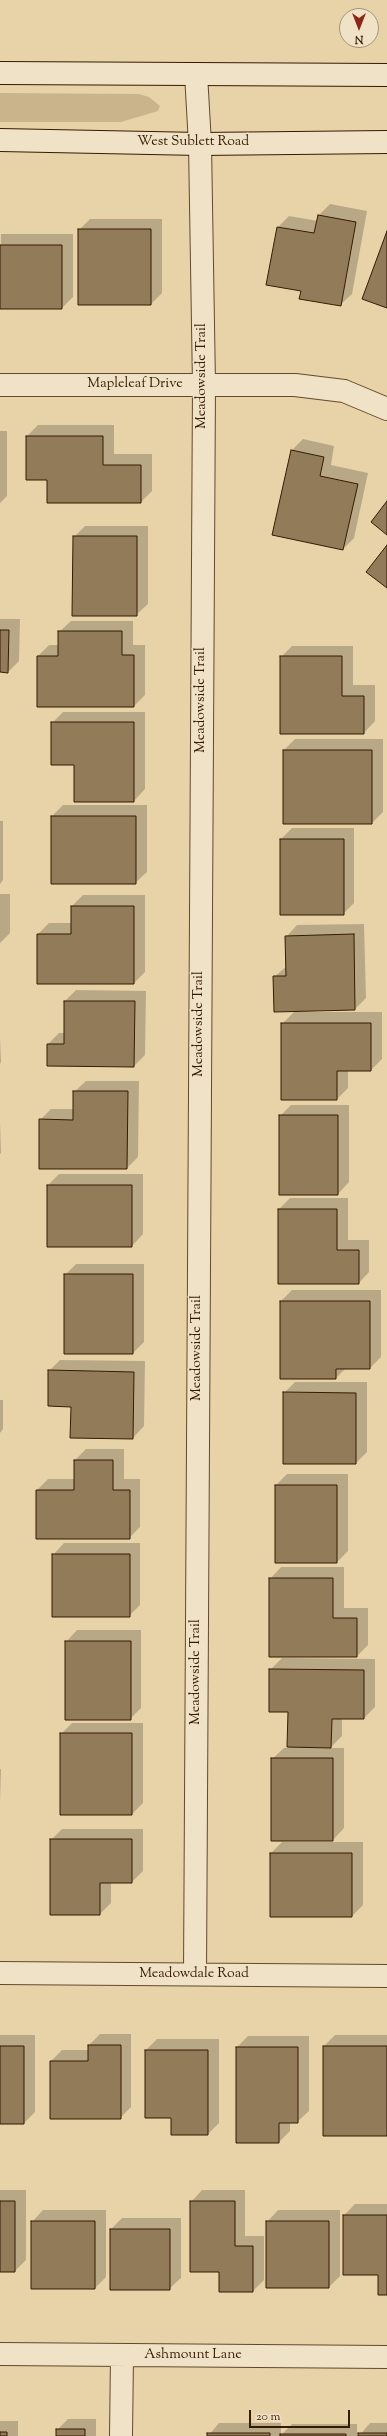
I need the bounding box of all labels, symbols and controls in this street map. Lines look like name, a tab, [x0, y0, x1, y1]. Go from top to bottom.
north arrow	[339, 8, 379, 48]
text: N	[355, 31, 363, 47]
street label: West Sublett Road	[137, 135, 249, 151]
street label: Meadowside Trail	[195, 323, 211, 429]
street label: Mapleleaf Drive	[87, 377, 183, 393]
street label: Meadowside Trail	[194, 647, 210, 753]
street label: Meadowside Trail	[192, 971, 208, 1077]
street label: Meadowside Trail	[190, 1295, 206, 1401]
street label: Meadowside Trail	[189, 1619, 205, 1725]
street label: Meadowdale Road	[139, 1967, 249, 1983]
street label: Ashmount Lane	[144, 2348, 242, 2364]
scale bar	[251, 2402, 352, 2428]
text: 20 m	[256, 2408, 280, 2426]

